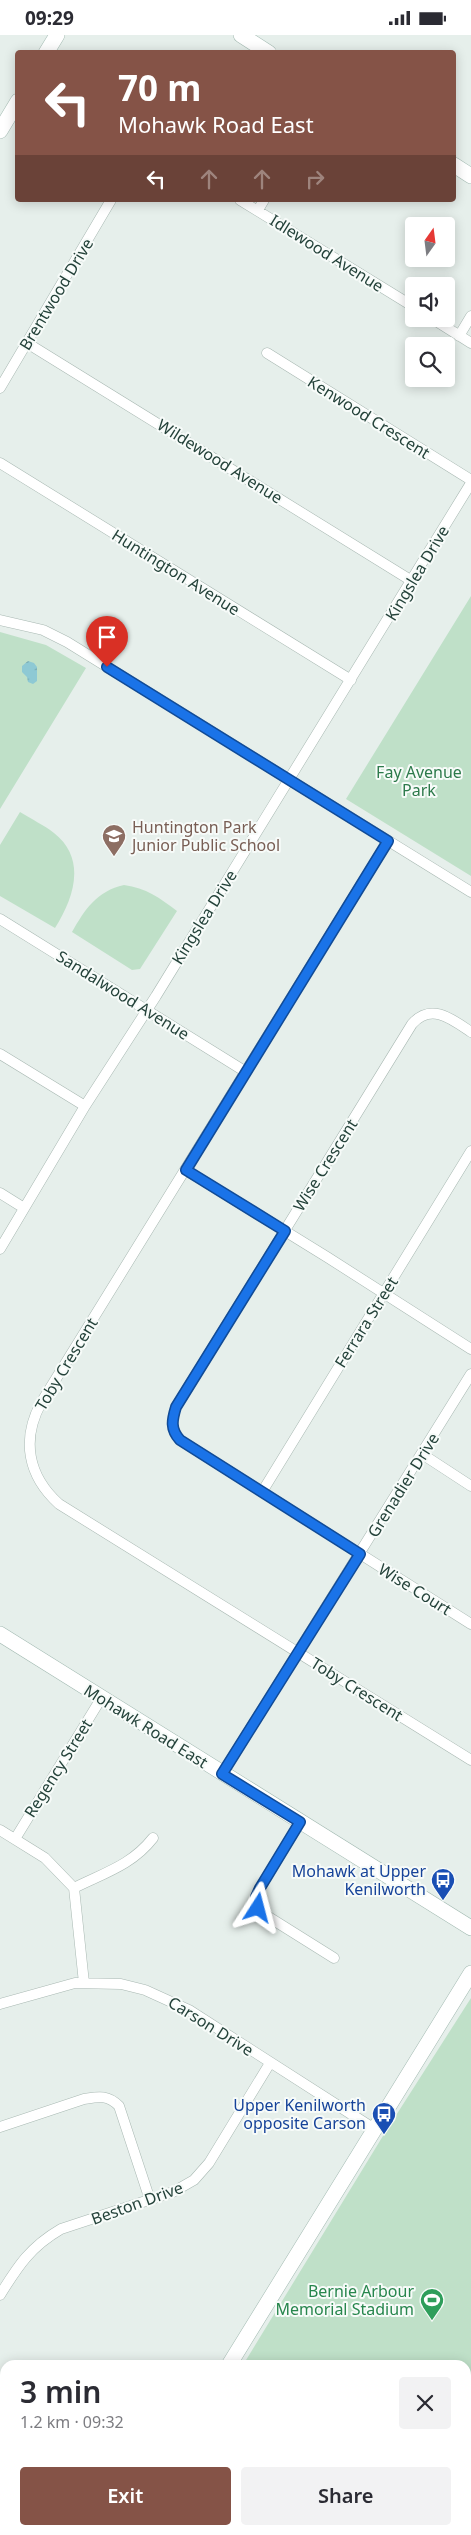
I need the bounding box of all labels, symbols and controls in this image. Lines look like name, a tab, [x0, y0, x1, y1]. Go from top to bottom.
text: 09:29	[25, 5, 74, 31]
text: 70 m	[118, 64, 201, 111]
icon: left	[35, 70, 100, 135]
text: Mohawk Road East	[118, 109, 314, 139]
icon: left	[142, 165, 170, 193]
icon: ahead	[195, 165, 223, 193]
icon: ahead	[248, 165, 276, 193]
icon: right	[301, 165, 329, 193]
street label: Idlewood Avenue	[266, 209, 388, 297]
north arrow	[405, 217, 455, 267]
map controls	[405, 217, 455, 387]
street label: Brentwood Drive	[14, 234, 98, 354]
button: sound	[405, 277, 455, 327]
button: search	[405, 337, 455, 387]
street label: Kenwood Crescent	[304, 371, 434, 464]
street label: Wildewood Avenue	[153, 414, 287, 508]
street label: Kingslea Drive	[380, 521, 454, 625]
street label: Huntington Avenue	[108, 524, 244, 620]
pin	[86, 616, 128, 667]
icon: arrive	[93, 623, 121, 651]
park label: Fay Avenue Park	[376, 761, 462, 801]
place label: Huntington Park Junior Public School	[130, 816, 280, 856]
school or university icon: Huntington Park Junior Public School	[101, 823, 127, 857]
street label: Kingslea Drive	[166, 866, 242, 968]
street label: Sandalwood Avenue	[52, 945, 194, 1045]
street label: Wise Crescent	[288, 1114, 362, 1215]
street label: Ferrara Street	[329, 1272, 403, 1372]
street label: Toby Crescent	[30, 1313, 103, 1415]
street label: Grenadier Drive	[362, 1429, 444, 1541]
street label: Wise Court	[374, 1558, 456, 1620]
street label: Toby Crescent	[307, 1652, 407, 1726]
street label: Mohawk Road East	[80, 1679, 212, 1773]
street label: Regency Street	[19, 1714, 97, 1821]
place label: Mohawk at Upper Kenilworth	[292, 1860, 426, 1900]
bus stop icon: Mohawk at Upper Kenilworth	[430, 1867, 456, 1901]
position arrow	[231, 1881, 283, 1933]
street label: Carson Drive	[164, 1991, 258, 2061]
place label: Upper Kenilworth opposite Carson	[233, 2094, 366, 2134]
bus stop icon: Upper Kenilworth opposite Carson	[371, 2101, 397, 2135]
street label: Beston Drive	[88, 2176, 186, 2230]
place label: Bernie Arbour Memorial Stadium	[275, 2280, 414, 2320]
sports icon: Bernie Arbour Memorial Stadium	[419, 2287, 445, 2321]
text: 3 min	[20, 2371, 101, 2412]
button: close	[399, 2377, 451, 2429]
text: 1.2 km · 09:32	[20, 2411, 124, 2433]
button: Exit	[20, 2467, 231, 2525]
button: Share	[241, 2467, 451, 2525]

